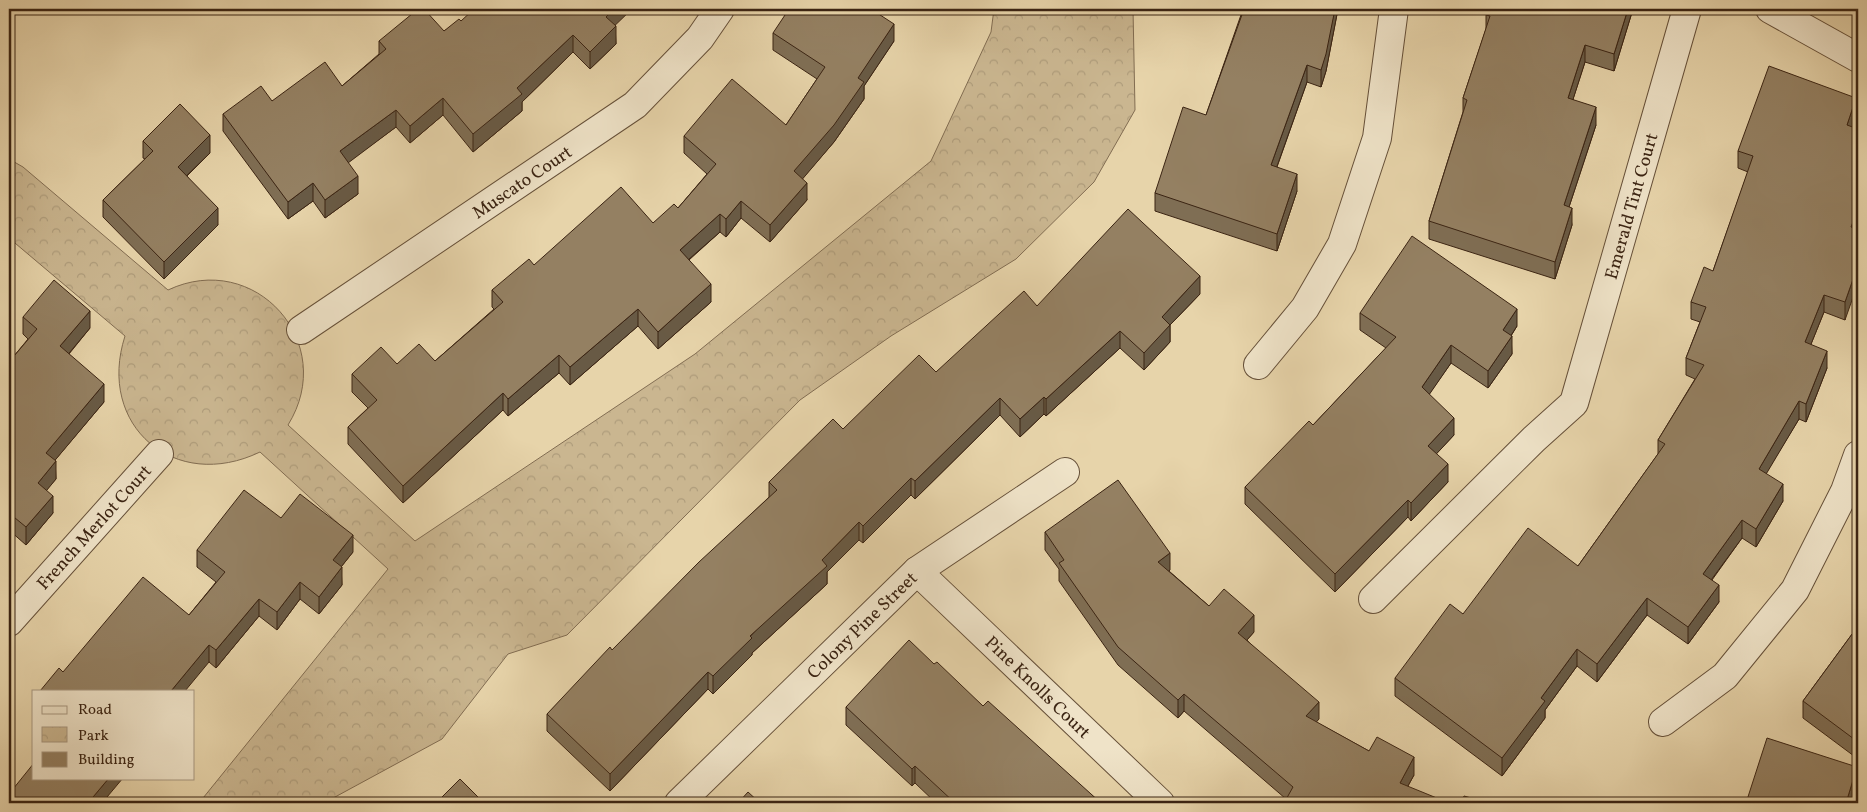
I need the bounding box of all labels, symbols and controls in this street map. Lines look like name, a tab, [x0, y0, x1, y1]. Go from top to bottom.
street label: Emerald Tint Court	[1600, 130, 1665, 283]
street label: Muscato Court	[468, 141, 578, 226]
street label: French Merlot Court	[32, 460, 158, 596]
street label: Colony Pine Street	[802, 567, 924, 685]
street label: Pine Knolls Court	[978, 631, 1095, 745]
legend	[32, 690, 195, 780]
text: Road	[78, 700, 112, 721]
text: Park	[78, 726, 109, 747]
text: Building	[78, 750, 135, 771]

